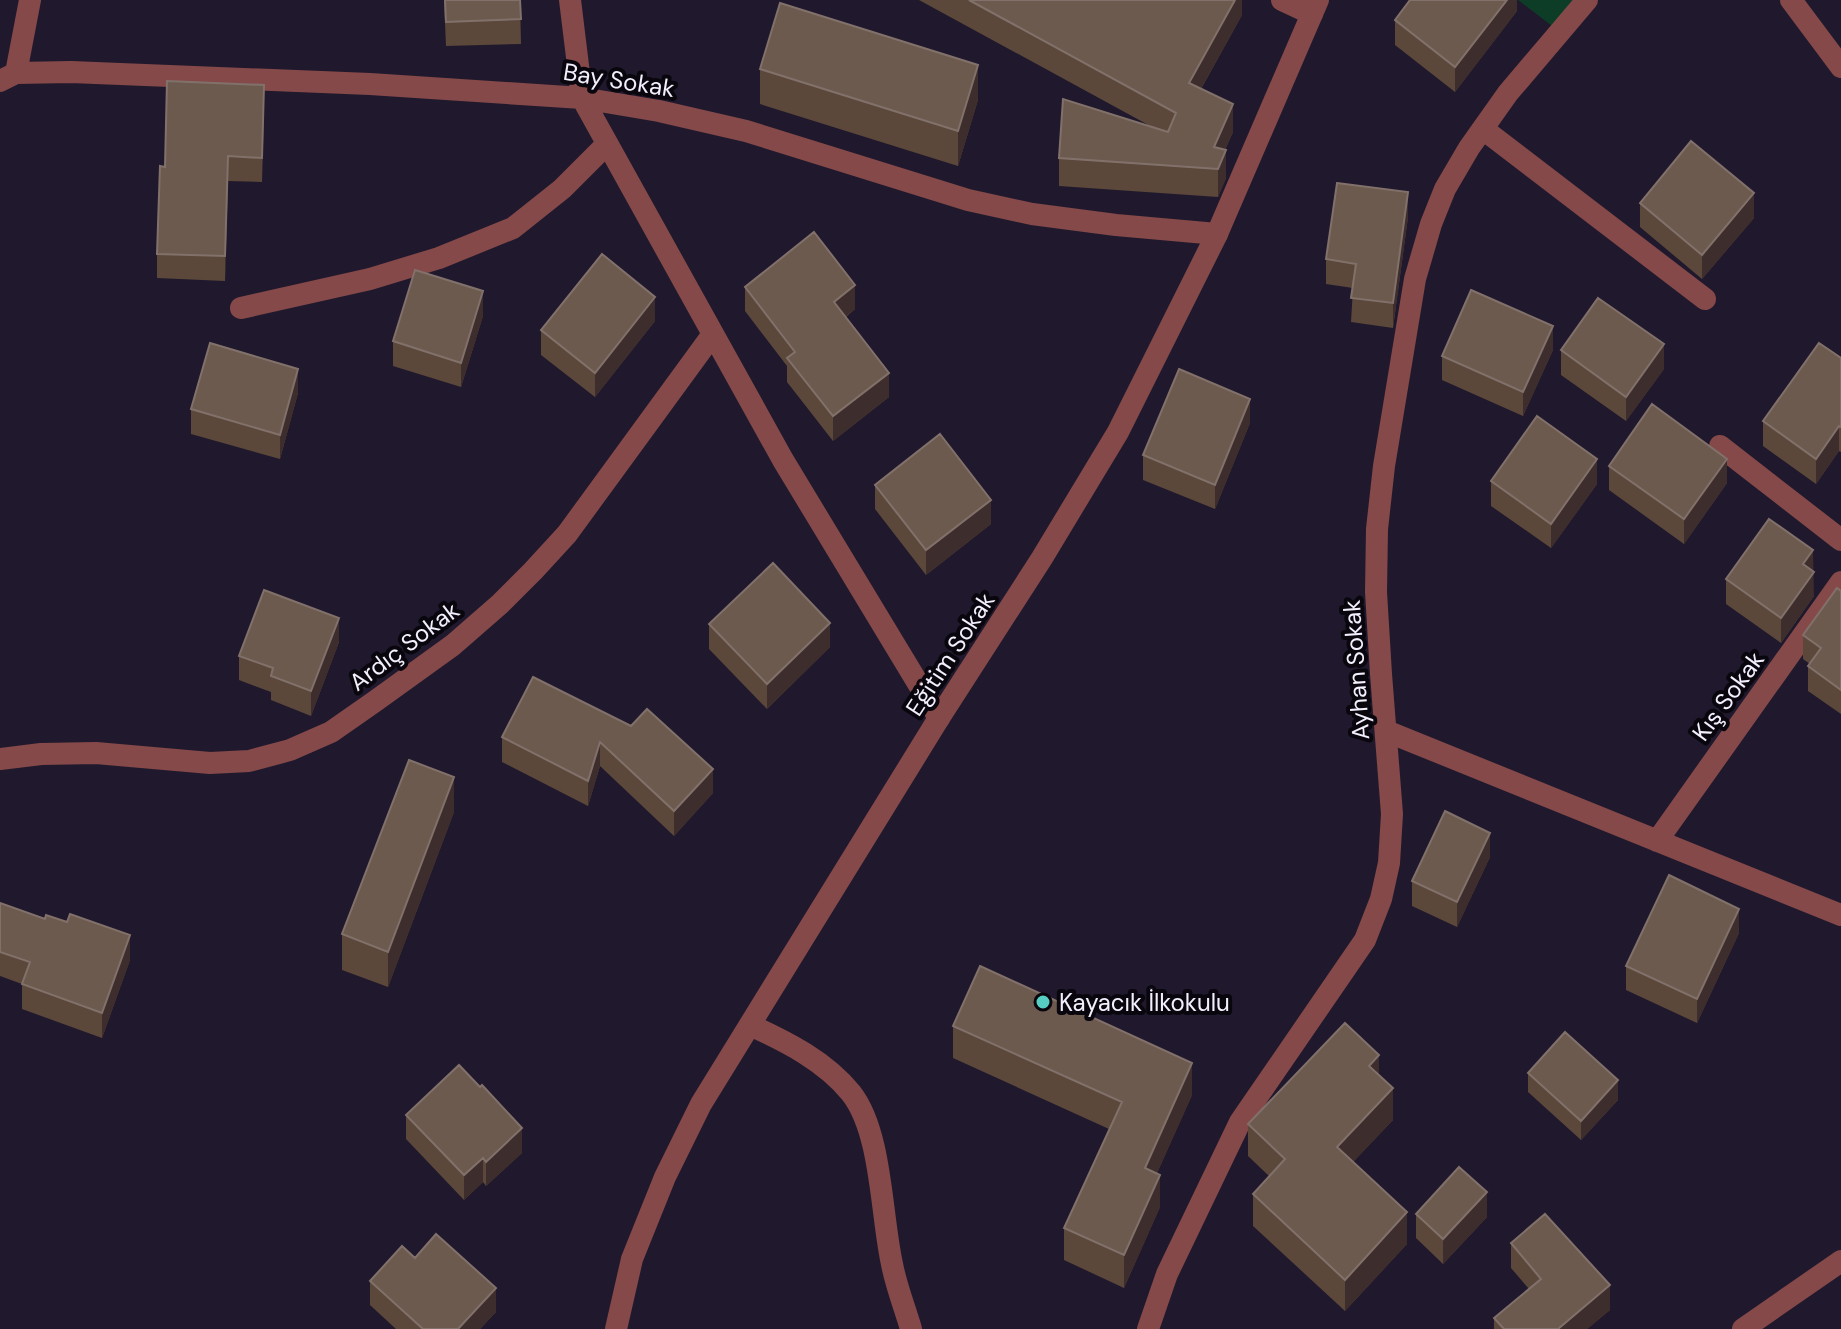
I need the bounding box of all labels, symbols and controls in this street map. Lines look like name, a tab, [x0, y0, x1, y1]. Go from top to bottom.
street label: Bay Sokak	[561, 56, 677, 104]
street label: Eğitim Sokak	[899, 586, 1001, 722]
street label: Ardıç Sokak	[343, 594, 465, 698]
street label: Ayhan Sokak	[1336, 599, 1376, 741]
street label: Kış Sokak	[1685, 645, 1771, 747]
place label: Kayacık İlkokulu	[1059, 987, 1230, 1018]
marker: Kayacık İlkokulu	[1034, 993, 1052, 1011]

